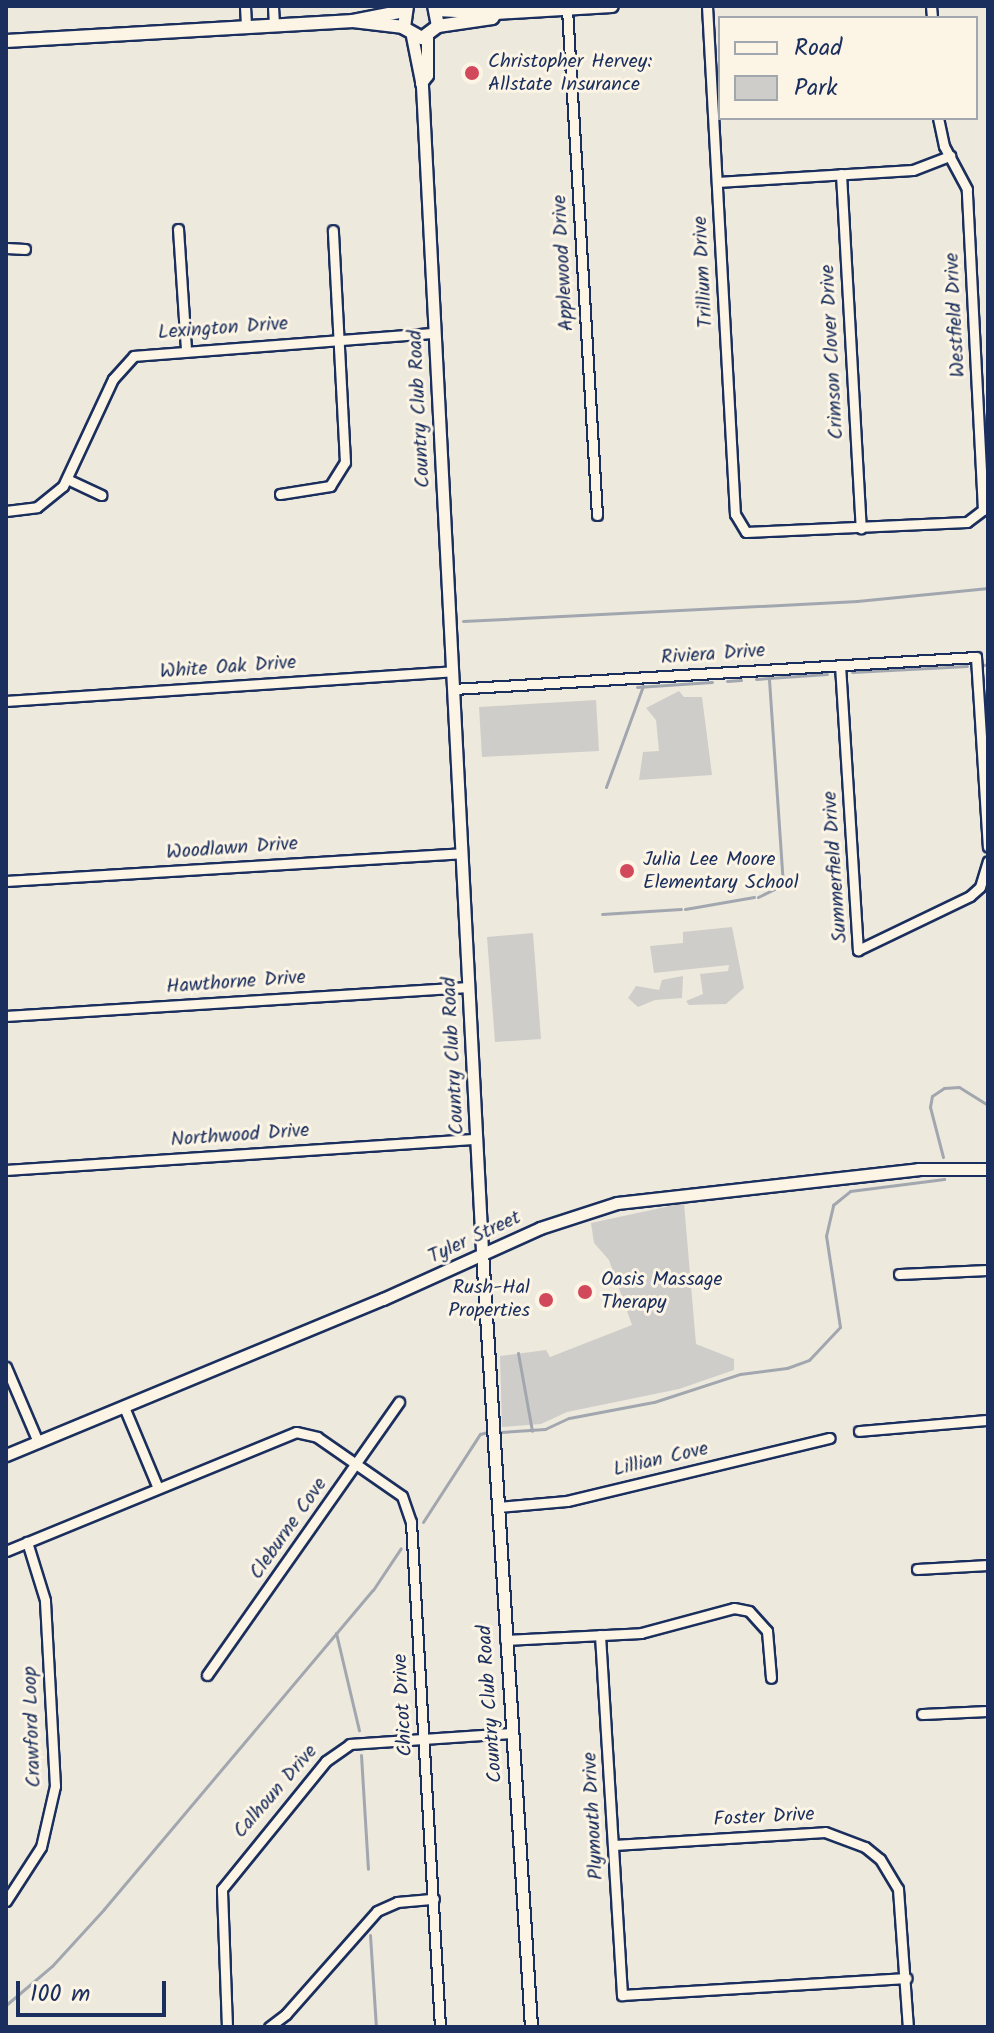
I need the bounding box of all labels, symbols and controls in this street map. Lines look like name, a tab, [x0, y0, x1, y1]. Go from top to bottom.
legend	[718, 16, 978, 120]
text: Road	[794, 29, 842, 68]
place label: Christopher Hervey: Allstate Insurance	[488, 50, 652, 97]
marker: Christopher Hervey: Allstate Insurance	[463, 64, 481, 82]
text: Park	[794, 69, 838, 108]
street label: Applewood Drive	[548, 194, 580, 332]
street label: Trillium Drive	[689, 215, 719, 329]
street label: Westfield Drive	[941, 252, 971, 378]
street label: Crimson Clover Drive	[816, 264, 850, 440]
street label: Lexington Drive	[157, 312, 289, 346]
street label: Country Club Road	[404, 329, 436, 489]
street label: Riviera Drive	[660, 639, 766, 671]
street label: White Oak Drive	[159, 651, 297, 685]
street label: Summerfield Drive	[819, 790, 853, 944]
street label: Woodlawn Drive	[165, 832, 299, 866]
place label: Julia Lee Moore Elementary School	[643, 848, 799, 895]
marker: Julia Lee Moore Elementary School	[618, 862, 636, 880]
street label: Hawthorne Drive	[165, 966, 307, 1000]
street label: Country Club Road	[438, 976, 470, 1136]
street label: Northwood Drive	[170, 1119, 310, 1153]
street label: Tyler Street	[425, 1206, 525, 1270]
place label: Oasis Massage Therapy	[601, 1268, 723, 1315]
place label: Rush-Hal Properties	[448, 1276, 530, 1323]
marker: Oasis Massage Therapy	[576, 1283, 594, 1301]
marker: Rush-Hal Properties	[537, 1291, 555, 1309]
street label: Lillian Cove	[611, 1437, 711, 1483]
street label: Cleburne Cove	[245, 1473, 333, 1585]
street label: Country Club Road	[474, 1624, 508, 1784]
street label: Chicot Drive	[389, 1653, 419, 1757]
street label: Crawford Loop	[19, 1666, 47, 1788]
street label: Calhoun Drive	[229, 1740, 323, 1844]
street label: Plymouth Drive	[579, 1751, 609, 1881]
street label: Foster Drive	[713, 1803, 815, 1833]
scale bar	[20, 1965, 170, 2015]
text: 100 m	[30, 1975, 90, 2014]

